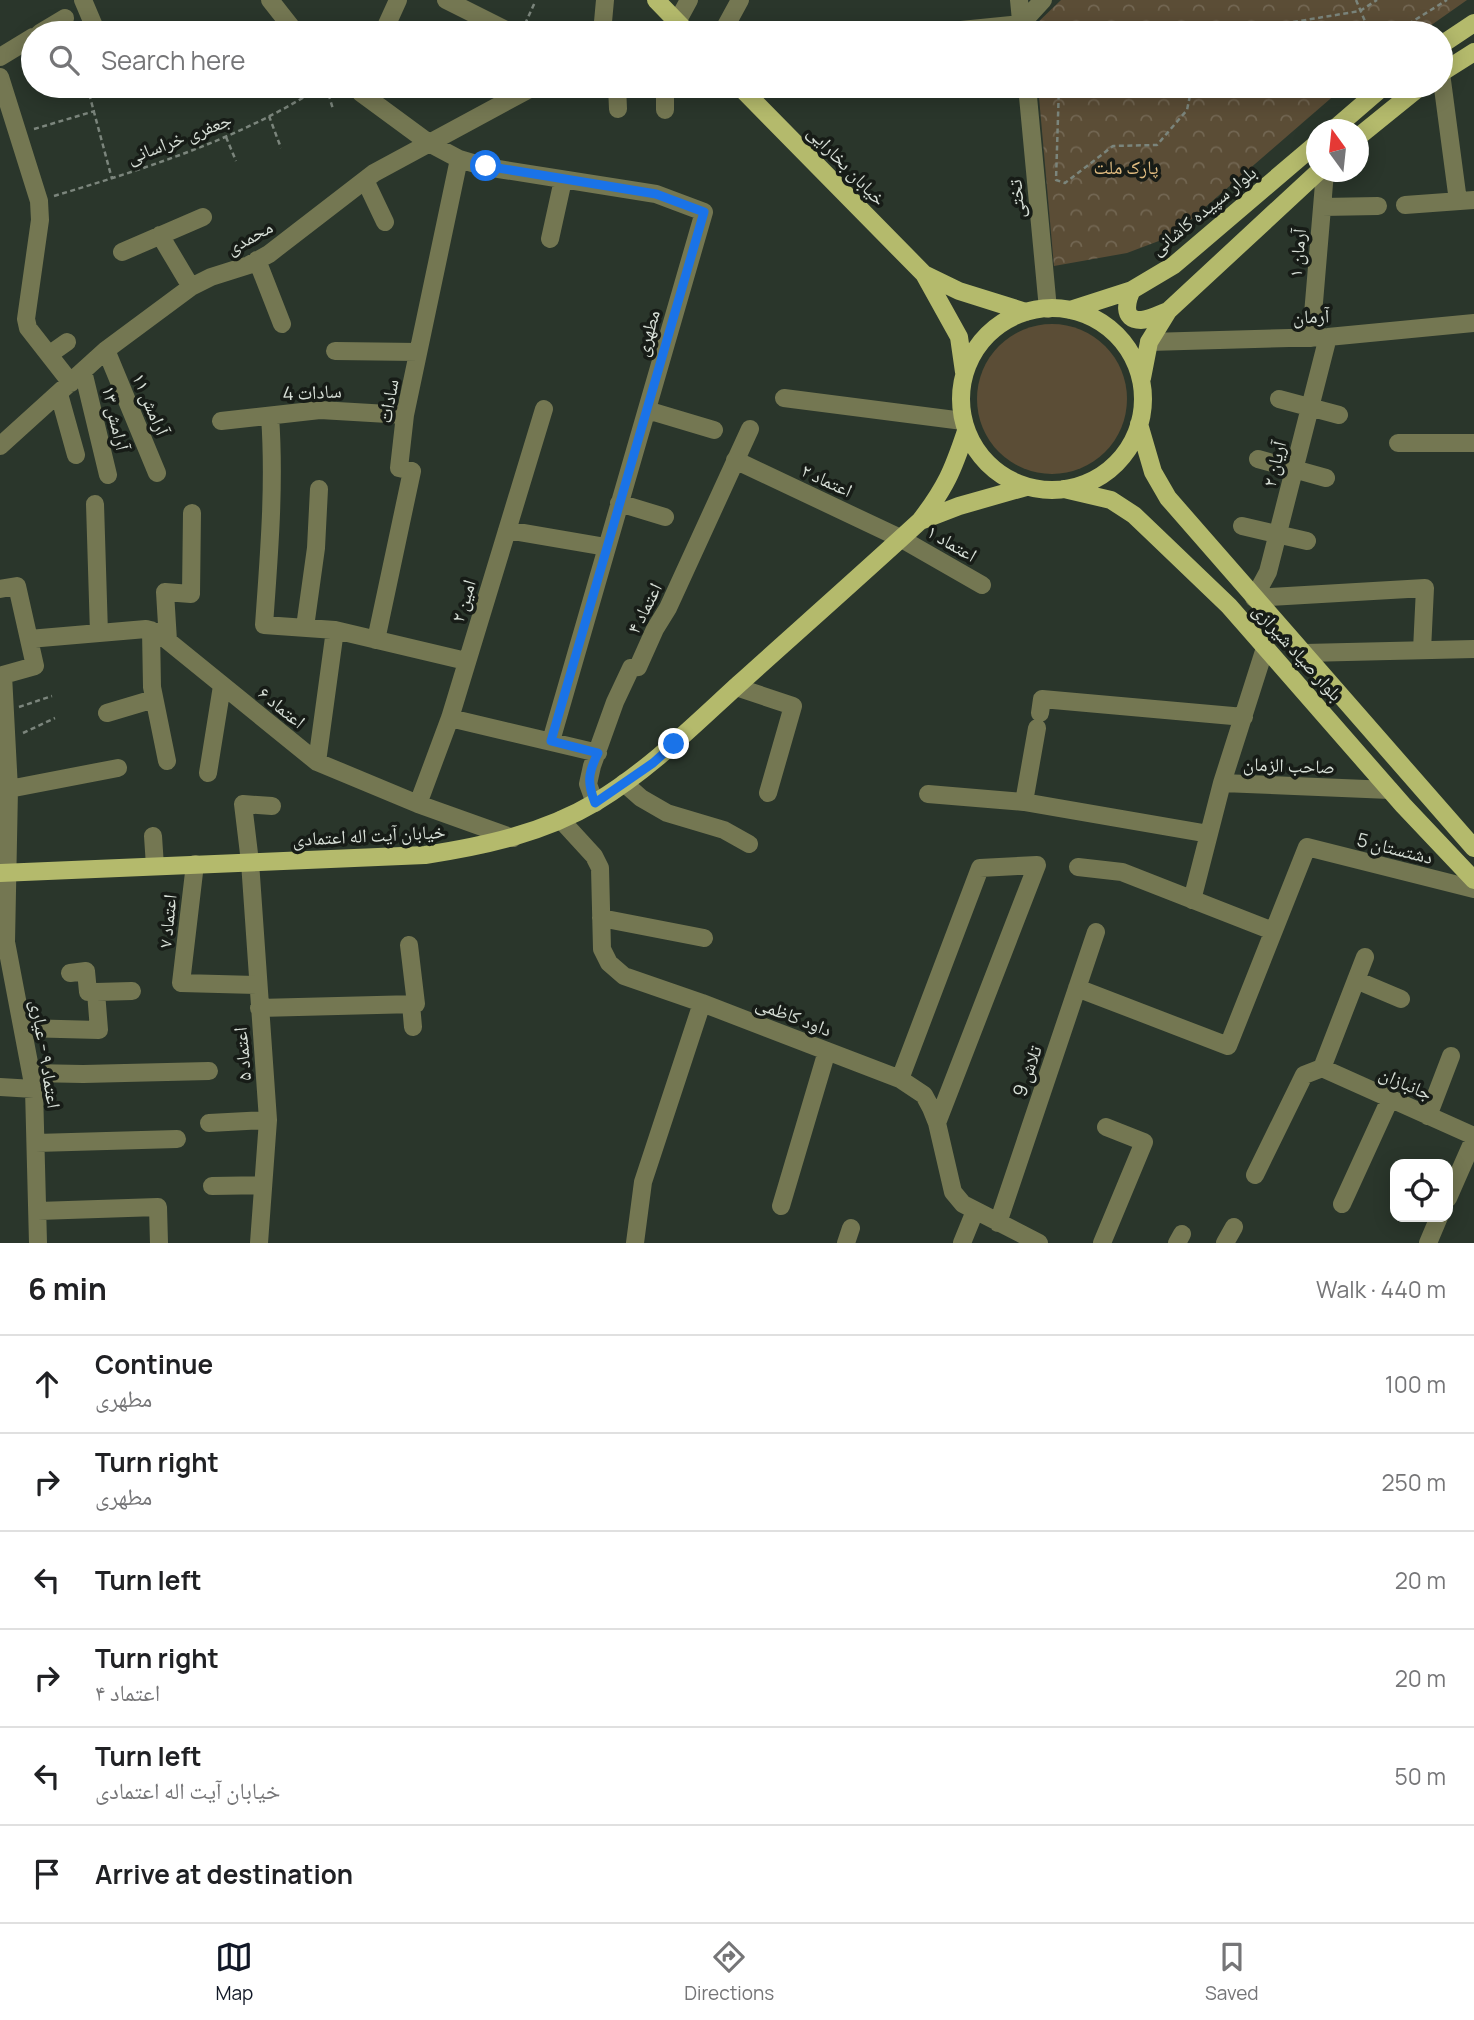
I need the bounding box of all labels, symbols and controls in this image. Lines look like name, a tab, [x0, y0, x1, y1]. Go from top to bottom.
search box	[21, 21, 1453, 98]
icon: search	[45, 41, 83, 79]
text: Search here	[101, 42, 246, 78]
street label: جعفری خراسانی	[123, 106, 235, 170]
street label: خیابان بخارایی	[802, 119, 892, 211]
north arrow	[1306, 119, 1369, 182]
route start	[470, 150, 501, 181]
park label: پارک ملت	[1093, 154, 1159, 180]
street label: بلوار سپیده کاشانی	[1145, 159, 1261, 261]
street label: تختی	[1001, 178, 1031, 220]
street label: محمدی	[221, 214, 277, 260]
street label: آرمان ۱	[1282, 226, 1312, 278]
street label: آرمان	[1292, 302, 1331, 330]
street label: مطهری	[628, 307, 666, 359]
street label: آرامش ۱۱	[126, 369, 176, 440]
street label: سادات 4	[282, 377, 342, 407]
street label: سادات	[371, 377, 405, 425]
street label: آرامش ۱۳	[96, 383, 136, 454]
street label: آریان ۲	[1256, 437, 1293, 490]
street label: اعتماد ۲	[797, 457, 857, 503]
street label: اعتماد ۱	[922, 518, 982, 568]
street label: امین ۲	[444, 576, 482, 626]
street label: اعتماد ۴	[620, 578, 668, 638]
street label: بلوار صیاد شیرازی	[1247, 597, 1349, 707]
street label: اعتماد ۶	[253, 680, 311, 734]
route end	[658, 728, 689, 759]
street label: صاحب الزمان	[1243, 750, 1335, 780]
street label: خیابان آیت اله اعتمادی	[292, 818, 446, 852]
street label: دشتستان 5	[1354, 826, 1436, 870]
street label: اعتماد ۷	[151, 893, 183, 949]
street label: داود کاظمی	[752, 990, 836, 1042]
street label: اعتماد ۹ - عیاری	[25, 998, 67, 1110]
street label: اعتماد ۵	[227, 1026, 257, 1082]
street label: تلاش 9	[1006, 1041, 1048, 1100]
street label: جانبازان	[1375, 1060, 1437, 1106]
map controls	[1390, 1159, 1453, 1222]
button: locate	[1390, 1159, 1453, 1222]
text: 6 min	[28, 1268, 107, 1309]
text: Walk · 440 m	[1316, 1273, 1446, 1305]
text: Continue	[95, 1346, 213, 1382]
icon: ahead	[28, 1365, 66, 1403]
text: 100 m	[1385, 1368, 1446, 1400]
text: مطهری	[95, 1382, 152, 1414]
text: Turn right	[95, 1444, 219, 1480]
icon: right	[28, 1463, 66, 1501]
text: 250 m	[1381, 1466, 1446, 1498]
text: مطهری	[95, 1480, 152, 1512]
icon: left	[28, 1561, 66, 1599]
text: Turn left	[95, 1562, 202, 1598]
text: 20 m	[1395, 1564, 1446, 1596]
text: Turn right	[95, 1640, 219, 1676]
icon: right	[28, 1659, 66, 1697]
text: 20 m	[1395, 1662, 1446, 1694]
text: اعتماد ۴	[95, 1676, 160, 1708]
text: Turn left	[95, 1738, 202, 1774]
icon: left	[28, 1757, 66, 1795]
text: 50 m	[1395, 1760, 1446, 1792]
text: خیابان آیت اله اعتمادی	[95, 1774, 280, 1806]
icon: arrive	[28, 1855, 66, 1893]
text: Arrive at destination	[95, 1856, 353, 1892]
tab: Map	[215, 1938, 253, 2006]
tab: Directions	[684, 1938, 774, 2006]
tab: Saved	[1205, 1938, 1259, 2006]

